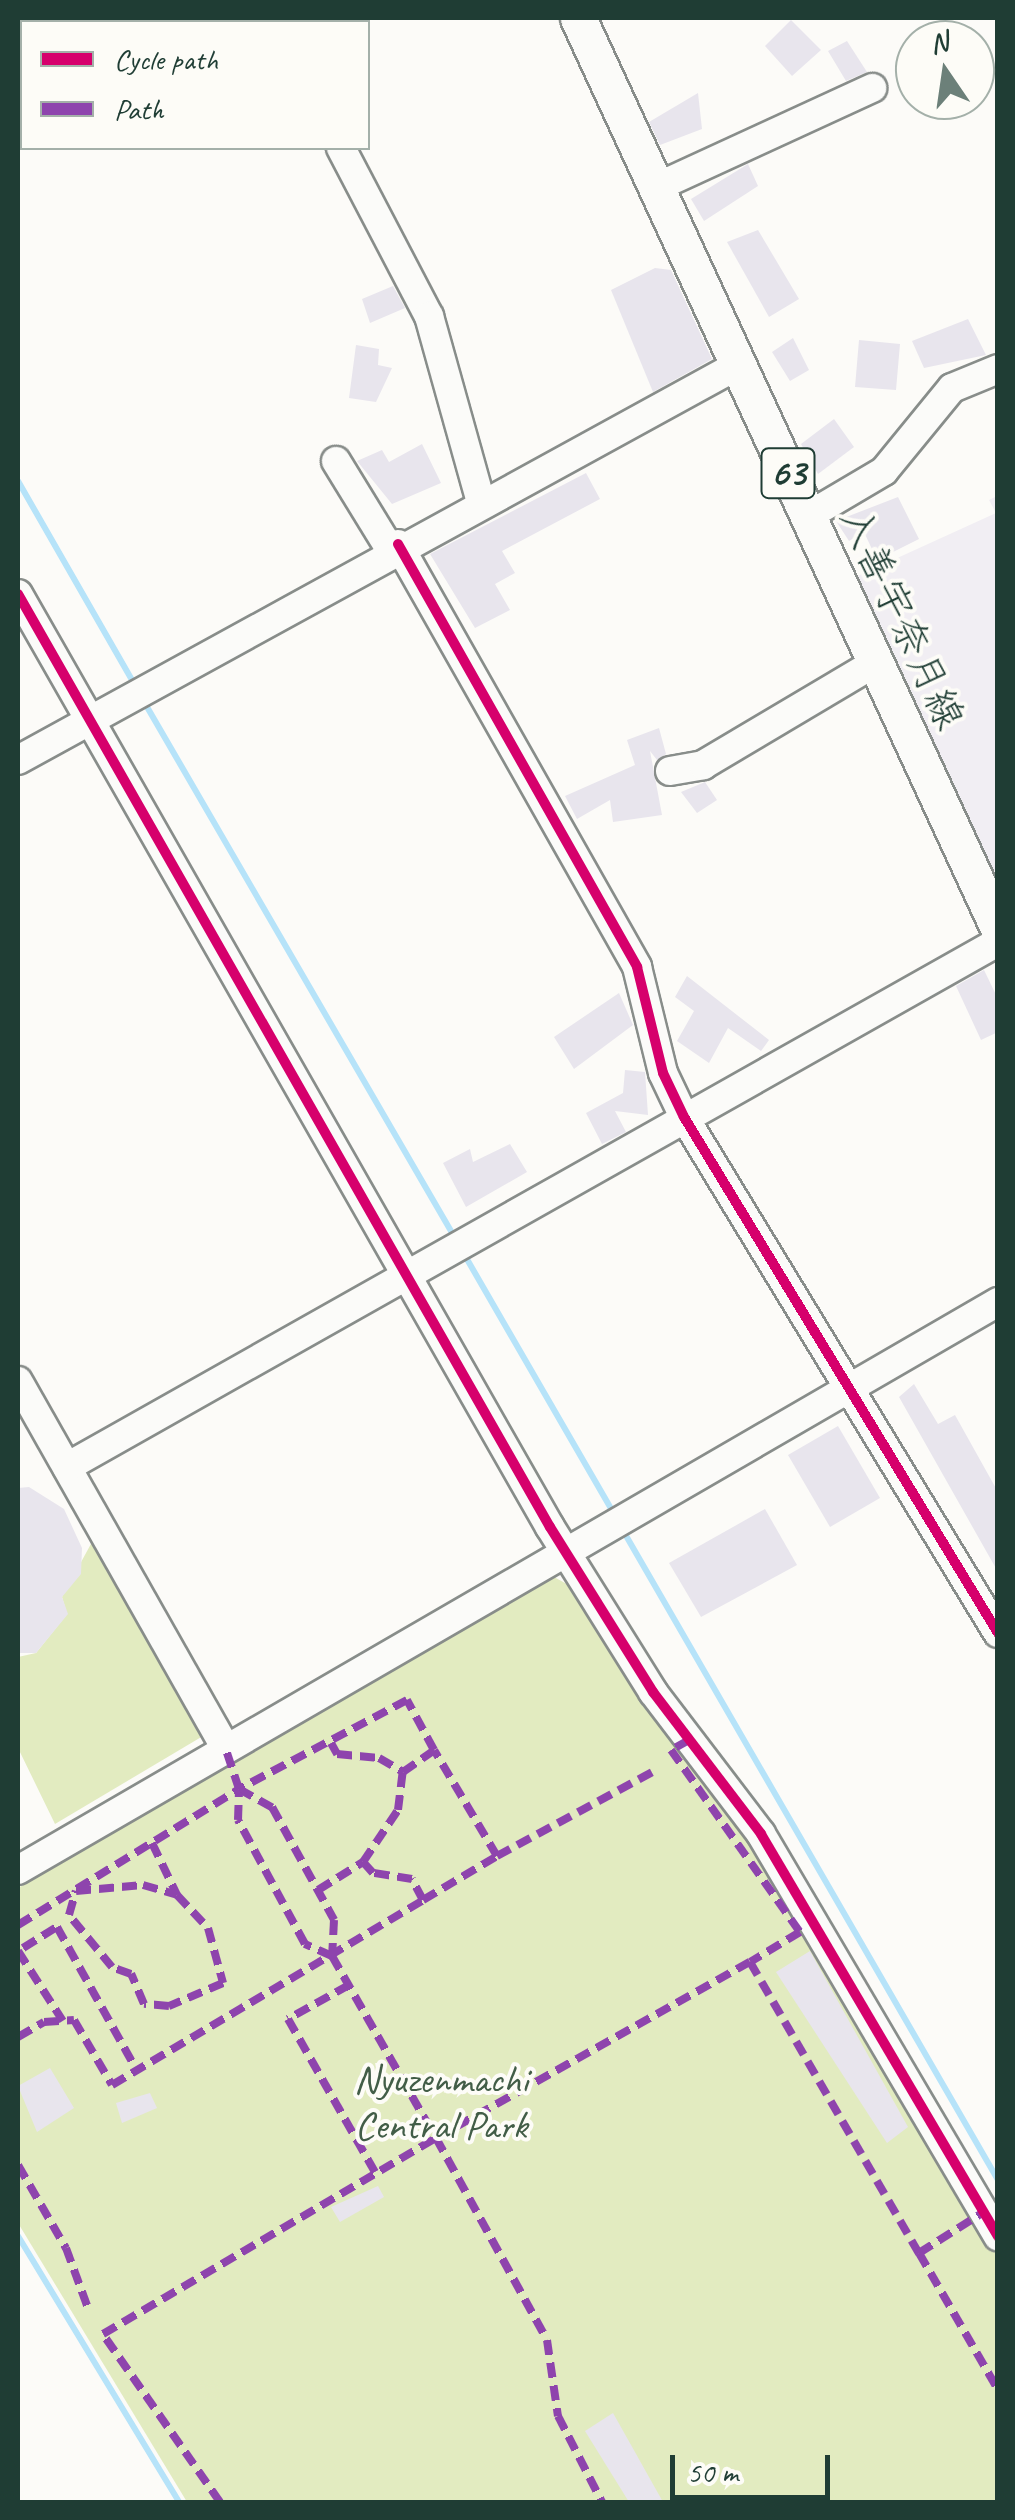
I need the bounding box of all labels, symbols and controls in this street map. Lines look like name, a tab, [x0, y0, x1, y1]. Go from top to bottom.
legend	[20, 20, 370, 150]
north arrow	[895, 20, 995, 120]
text: N	[926, 23, 951, 61]
text: Cycle path	[114, 40, 218, 78]
text: Path	[114, 90, 163, 128]
road number: 63	[760, 440, 816, 506]
street label: 入善宇奈月線	[830, 499, 974, 737]
park label: Nyuzenmachi Central Park	[354, 2055, 528, 2149]
scale bar	[675, 2435, 835, 2497]
text: 50 m	[687, 2453, 738, 2491]

